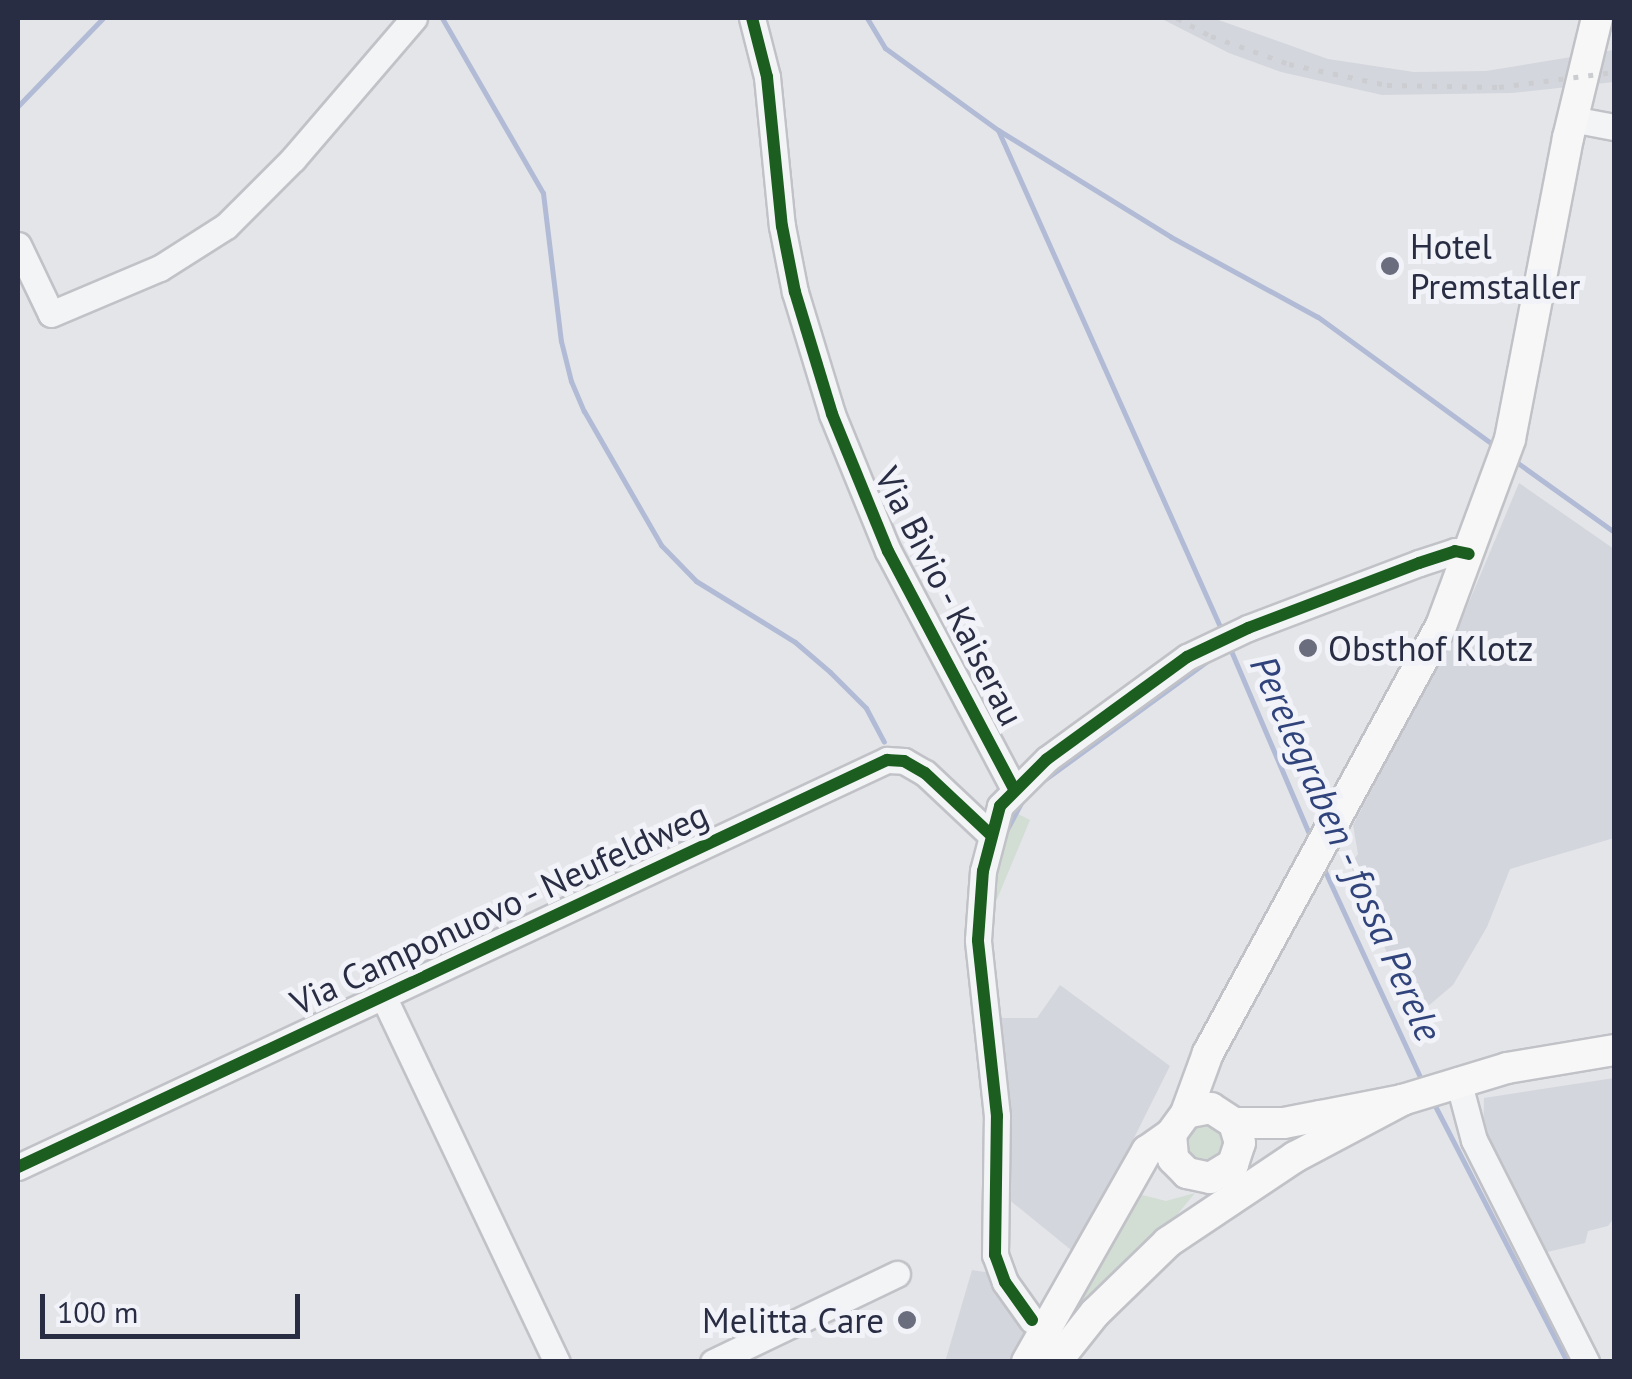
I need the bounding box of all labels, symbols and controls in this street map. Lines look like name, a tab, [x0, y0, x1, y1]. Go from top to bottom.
place label: Hotel Premstaller	[1410, 225, 1581, 307]
marker: Hotel Premstaller	[1379, 255, 1401, 277]
street label: Via Bivio - Kaiserau	[865, 457, 1035, 735]
place label: Obsthof Klotz	[1328, 627, 1533, 669]
marker: Obsthof Klotz	[1297, 637, 1319, 659]
water label: Perelegraben - fossa Perele	[1241, 647, 1453, 1049]
street label: Via Camponuovo - Neufeldweg	[281, 792, 717, 1024]
scale bar	[45, 1274, 305, 1336]
text: 100 m	[57, 1292, 138, 1331]
place label: Melitta Care	[702, 1299, 884, 1341]
marker: Melitta Care	[894, 1307, 920, 1333]

